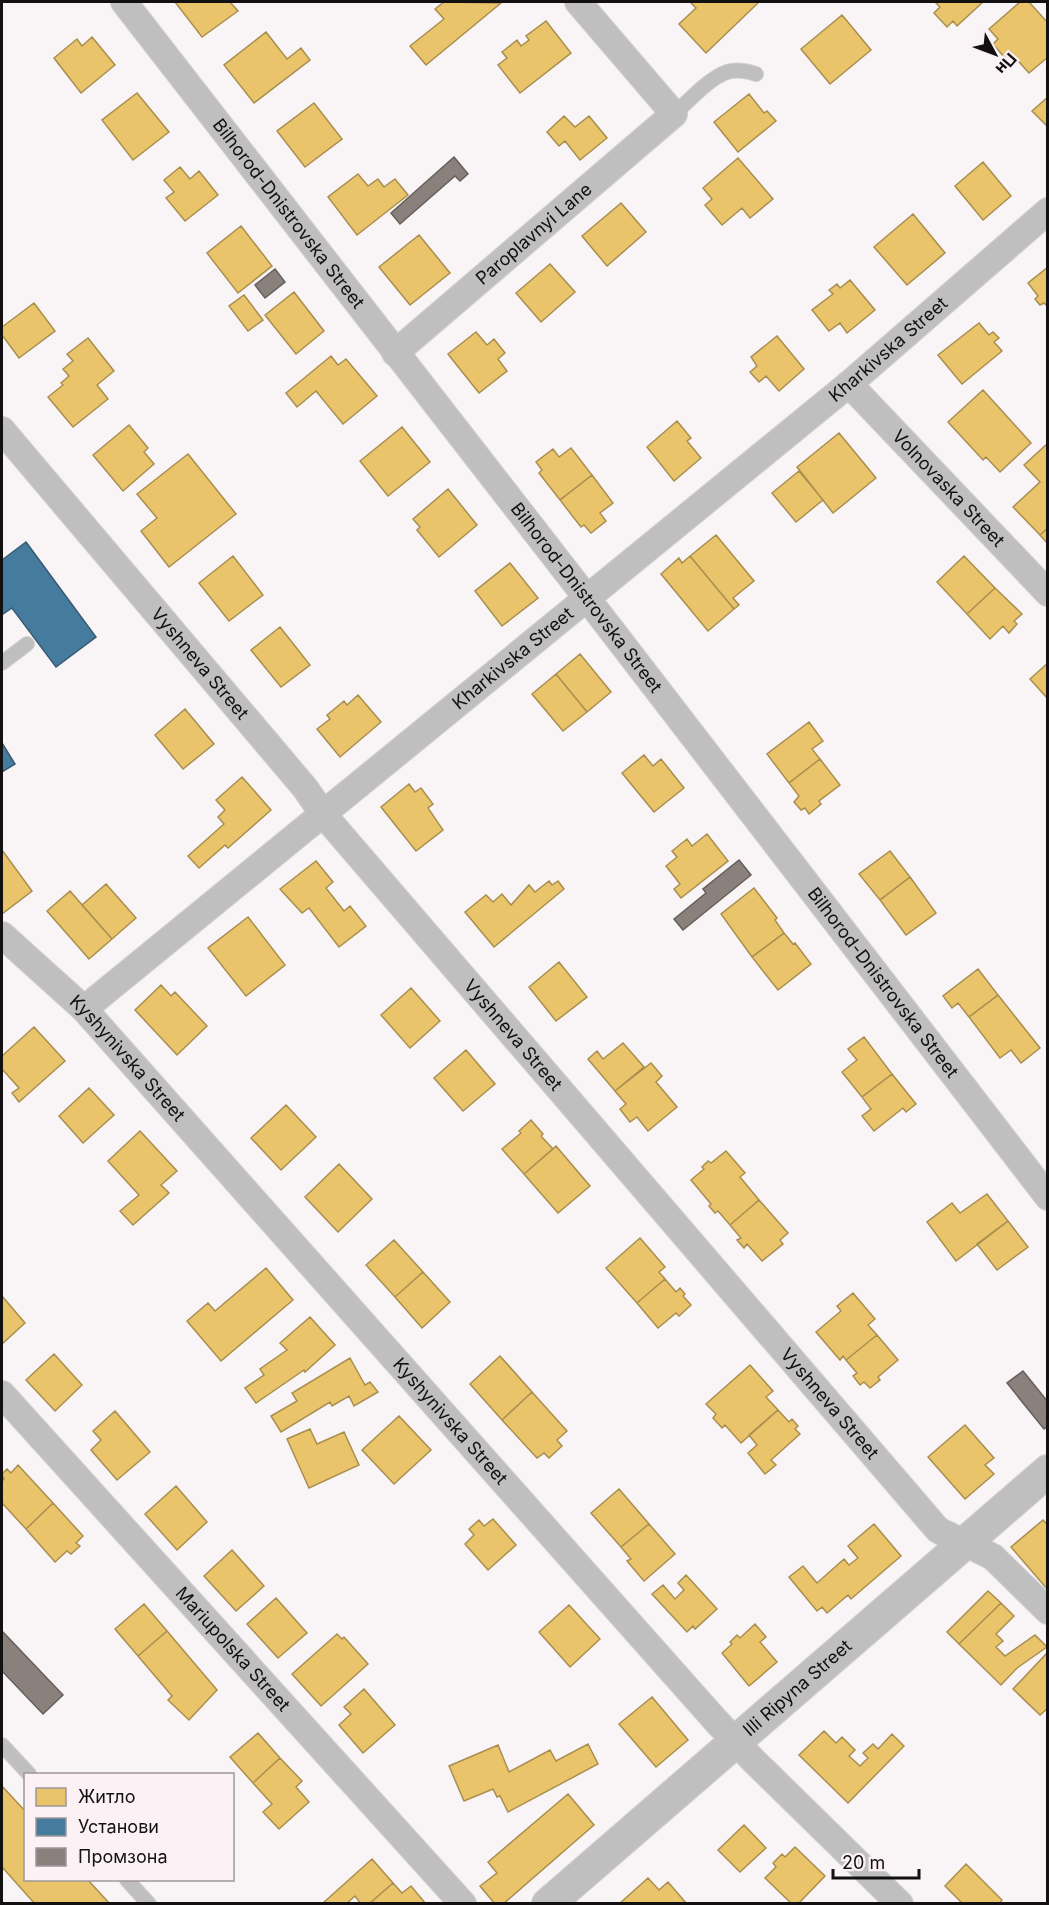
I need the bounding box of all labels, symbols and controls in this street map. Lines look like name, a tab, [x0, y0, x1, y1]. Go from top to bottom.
north arrow	[965, 24, 1025, 84]
text: Пн	[992, 49, 1021, 79]
street label: Bilhorod-Dnistrovska Street	[209, 114, 369, 312]
street label: Paroplavnyi Lane	[472, 178, 596, 289]
street label: Kharkivska Street	[824, 292, 951, 406]
street label: Volnovaska Street	[888, 425, 1009, 551]
street label: Bilhorod-Dnistrovska Street	[507, 498, 667, 697]
street label: Vyshneva Street	[147, 603, 253, 723]
street label: Kharkivska Street	[448, 603, 577, 714]
street label: Bilhorod-Dnistrovska Street	[803, 883, 963, 1082]
street label: Vyshneva Street	[460, 975, 567, 1095]
street label: Kyshynivska Street	[66, 990, 190, 1125]
street label: Vyshneva Street	[776, 1344, 883, 1463]
street label: Kyshynivska Street	[389, 1354, 512, 1489]
street label: Mariupolska Street	[172, 1582, 295, 1715]
street label: Illi Ripyna Street	[739, 1635, 856, 1740]
legend	[24, 1773, 234, 1881]
text: Житло	[78, 1786, 135, 1807]
text: Установи	[78, 1816, 159, 1837]
scale bar	[833, 1842, 918, 1880]
text: Промзона	[78, 1846, 168, 1867]
text: 20 m	[842, 1852, 885, 1873]

